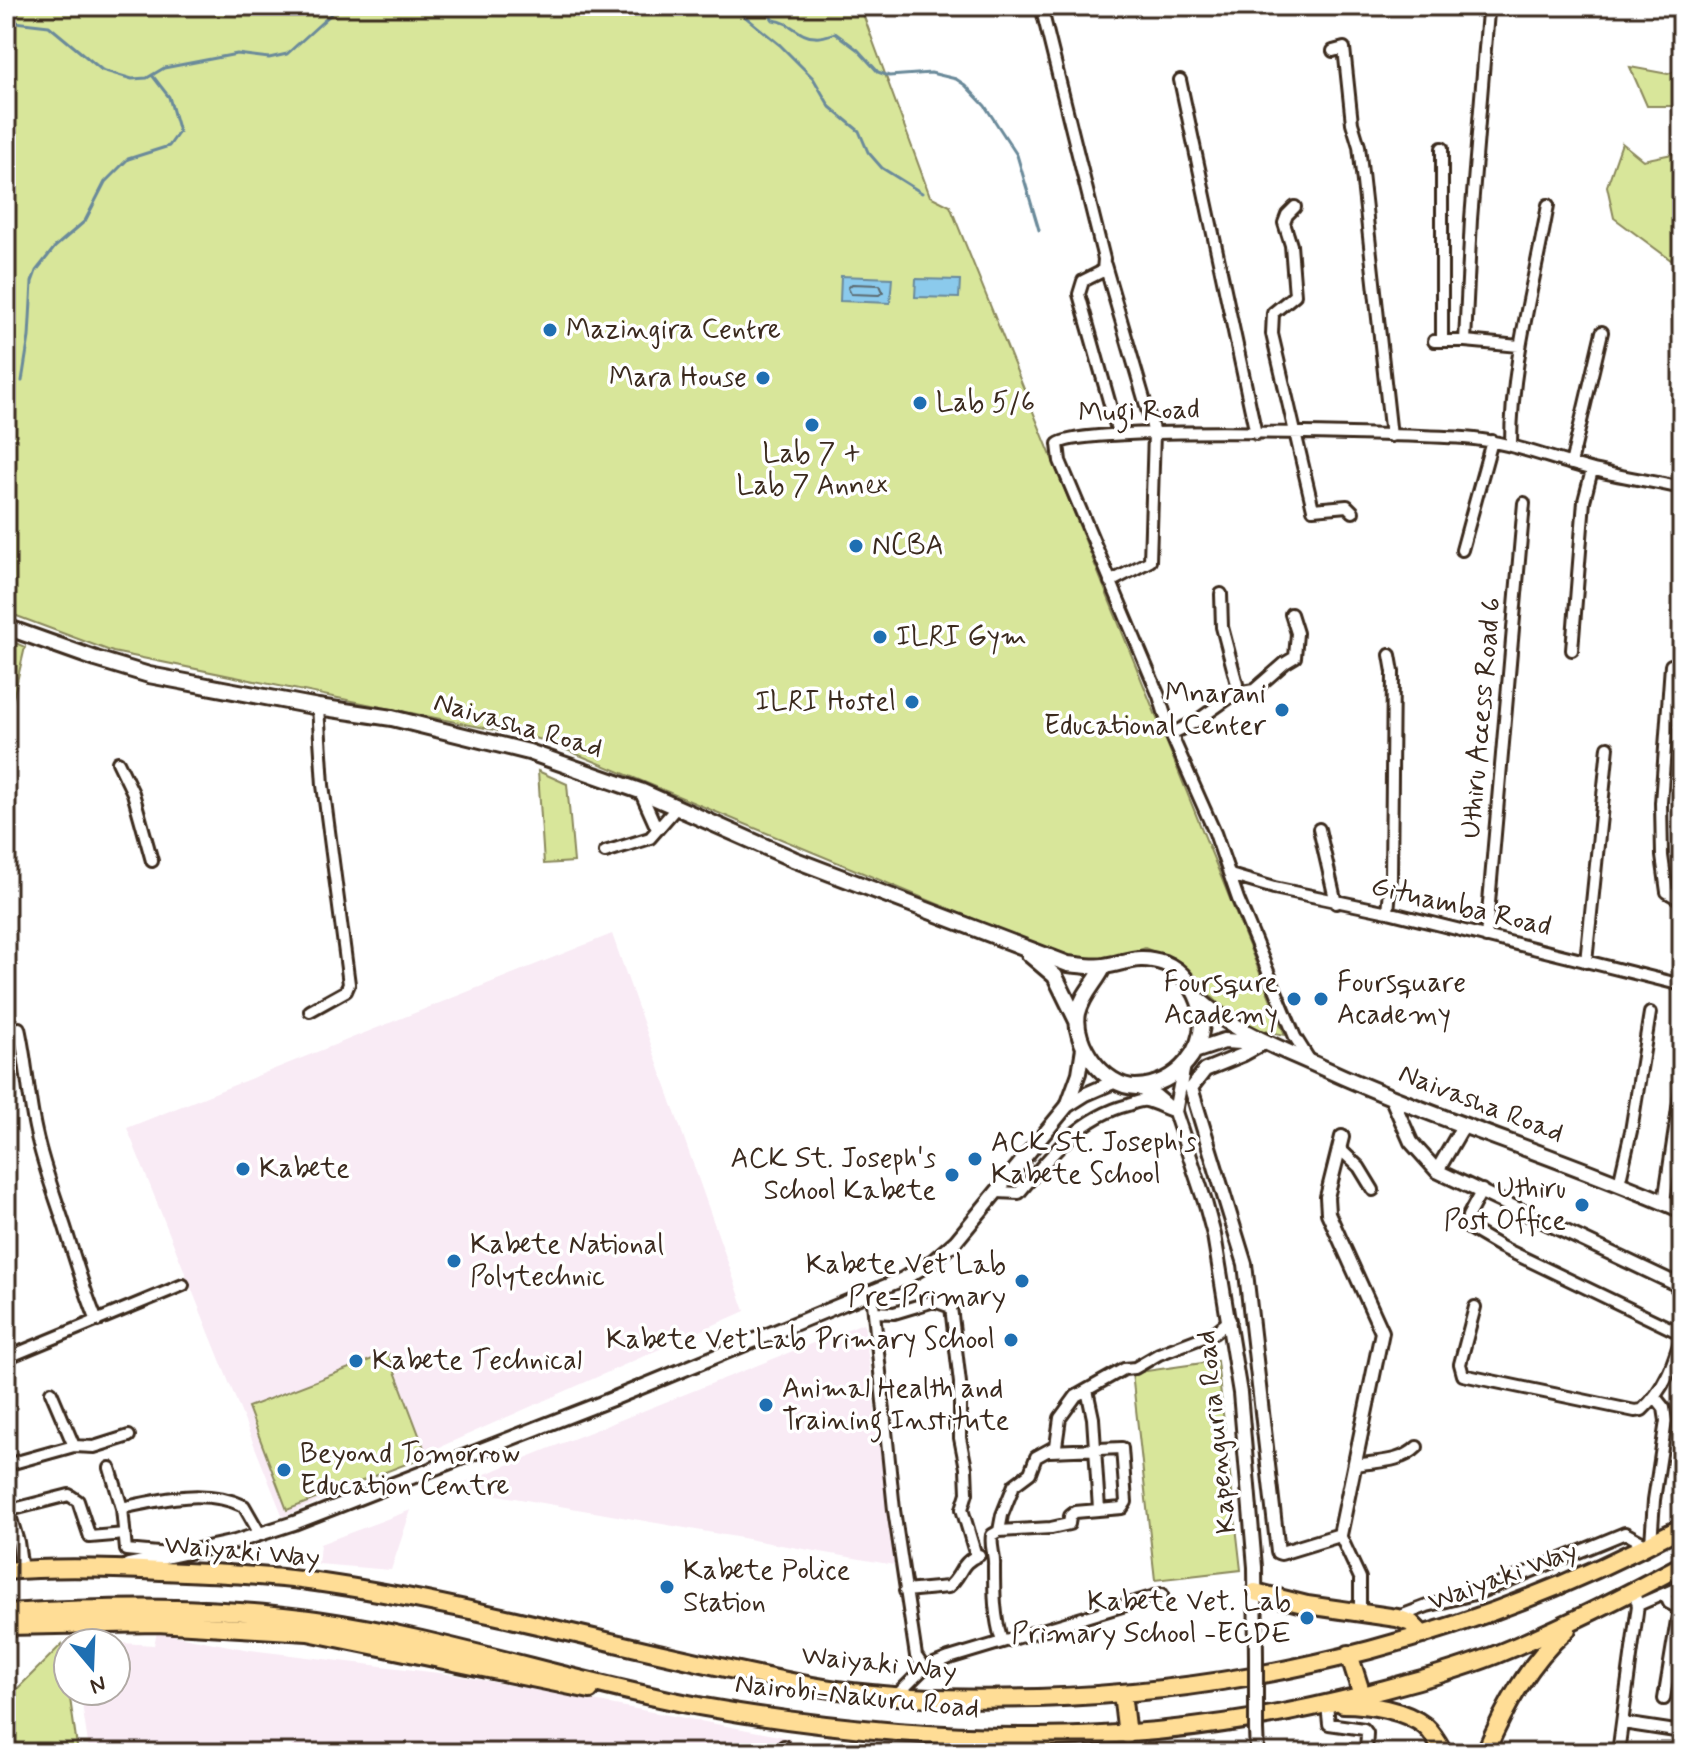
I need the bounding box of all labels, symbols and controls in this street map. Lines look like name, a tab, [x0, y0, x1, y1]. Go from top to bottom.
place label: Mazingira Centre	[566, 312, 781, 349]
marker: Mazingira Centre	[541, 321, 559, 339]
place label: Mara House	[609, 360, 747, 397]
marker: Mara House	[754, 369, 772, 387]
place label: Lab 5/6	[936, 385, 1035, 422]
street label: Mugi Road	[1078, 391, 1201, 436]
marker: Lab 5/6	[911, 394, 929, 412]
marker: Lab 7 + Lab 7 Annex	[803, 416, 821, 434]
place label: Lab 7 + Lab 7 Annex	[736, 436, 888, 505]
place label: NCBA	[872, 528, 944, 565]
marker: NCBA	[847, 537, 865, 555]
street label: Uthiru Access Road 6	[1453, 596, 1511, 840]
place label: ILRI Gym	[896, 619, 1027, 656]
marker: ILRI Gym	[871, 628, 889, 646]
place label: Mnarani Educational Center	[1044, 676, 1267, 745]
street label: Naivasha Road	[429, 684, 607, 768]
place label: ILRI Hostel	[755, 684, 896, 721]
marker: ILRI Hostel	[903, 693, 921, 711]
marker: Mnarani Educational Center	[1273, 701, 1291, 719]
street label: Gituamba Road	[1367, 868, 1555, 946]
place label: Foursqure Academy	[1164, 965, 1278, 1034]
place label: Foursquare Academy	[1337, 965, 1466, 1034]
marker: Foursqure Academy	[1285, 990, 1303, 1008]
marker: Foursquare Academy	[1312, 990, 1330, 1008]
street label: Naivasha Road	[1393, 1056, 1569, 1152]
place label: ACK St. Joseph's Kabete School	[991, 1125, 1197, 1194]
place label: ACK St. Joseph's School Kabete	[730, 1141, 936, 1210]
marker: ACK St. Joseph's Kabete School	[966, 1150, 984, 1168]
place label: Kabete	[259, 1151, 350, 1188]
marker: Kabete	[234, 1160, 252, 1178]
marker: ACK St. Joseph's School Kabete	[943, 1166, 961, 1184]
place label: Uthiru Post Office	[1444, 1171, 1566, 1240]
marker: Uthiru Post Office	[1573, 1196, 1591, 1214]
place label: Kabete National Polytechnic	[470, 1227, 664, 1296]
place label: Kabete Vet Lab Pre-Primary	[806, 1247, 1006, 1316]
marker: Kabete National Polytechnic	[445, 1252, 463, 1270]
marker: Kabete Vet Lab Pre-Primary	[1013, 1272, 1031, 1290]
place label: Kabete Vet Lab Primary School	[606, 1322, 995, 1359]
street label: Kapenguria Road	[1188, 1329, 1246, 1535]
marker: Kabete Vet Lab Primary School	[1002, 1331, 1020, 1349]
place label: Kabete Technical	[372, 1343, 582, 1380]
marker: Kabete Technical	[347, 1352, 365, 1370]
place label: Animal Health and Training Institute	[782, 1371, 1009, 1443]
marker: Animal Health and Training Institute	[757, 1396, 775, 1414]
place label: Beyond Tomorrow Education Centre	[300, 1436, 520, 1505]
marker: Beyond Tomorrow Education Centre	[275, 1461, 293, 1479]
street label: Waiyaki Way	[163, 1527, 321, 1577]
street label: Waiyaki Way	[1423, 1533, 1583, 1621]
place label: Kabete Police Station	[683, 1553, 850, 1622]
marker: Kabete Police Station	[658, 1578, 676, 1596]
place label: Kabete Vet. Lab Primary School -ECDE	[1011, 1584, 1291, 1653]
marker: Kabete Vet. Lab Primary School -ECDE	[1298, 1609, 1316, 1627]
north arrow	[52, 1627, 132, 1707]
street label: Waiyaki Way	[799, 1637, 959, 1691]
street label: Nairobi-Nakuru Road	[733, 1666, 981, 1728]
text: N	[86, 1668, 109, 1700]

